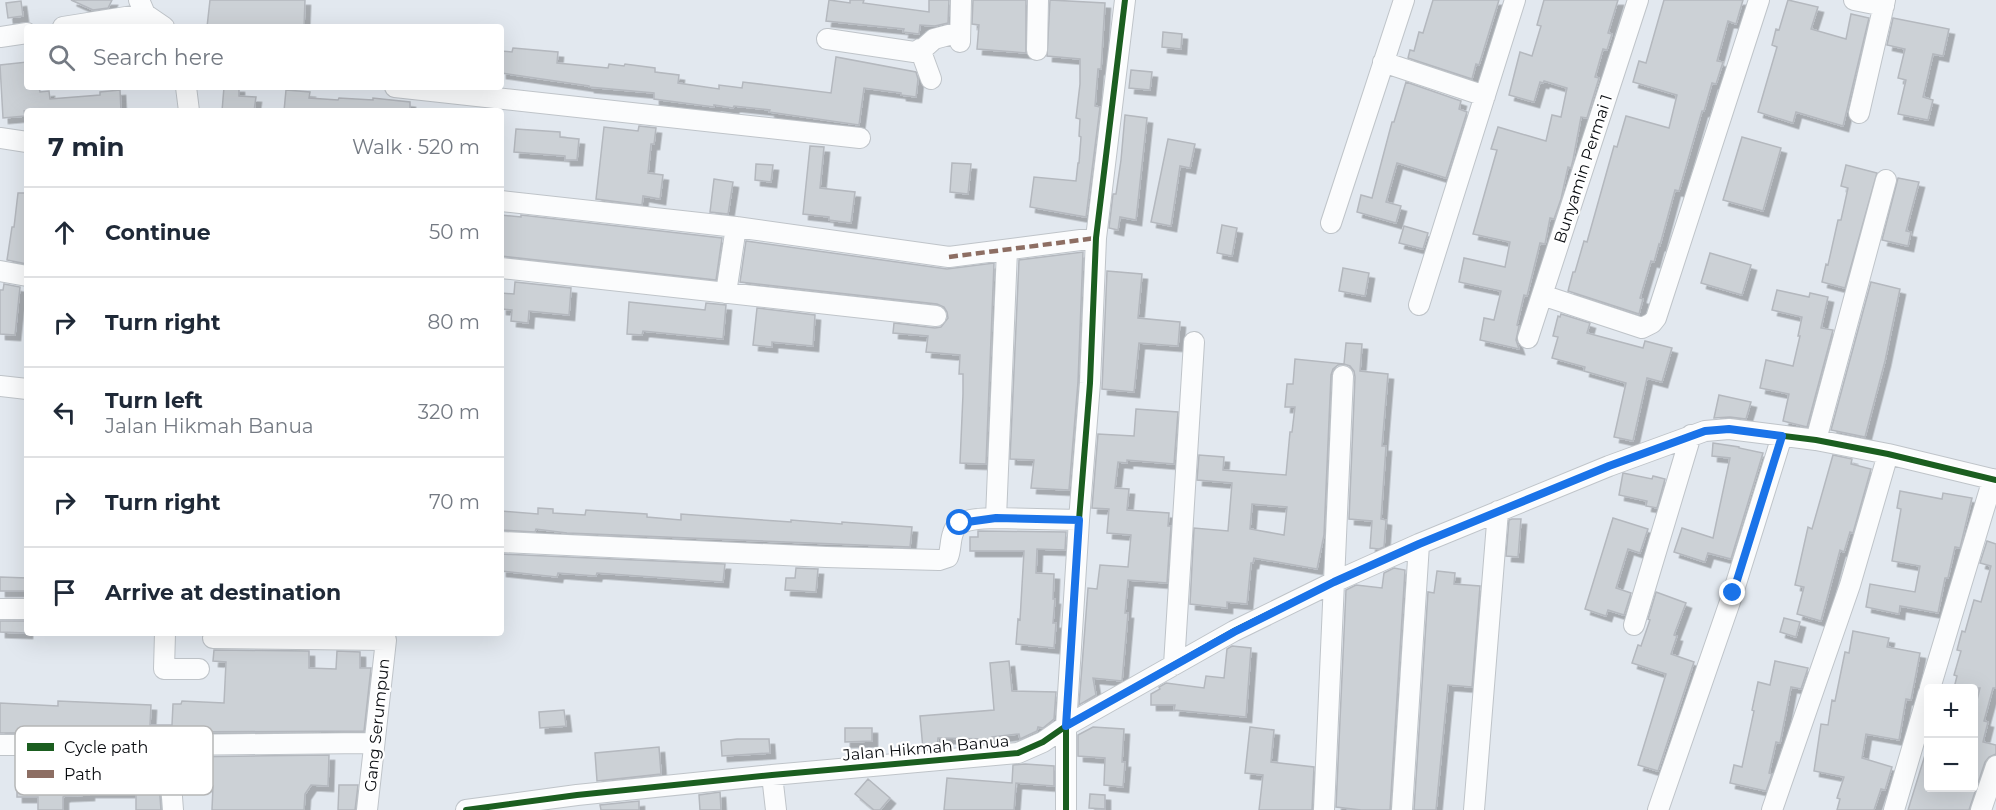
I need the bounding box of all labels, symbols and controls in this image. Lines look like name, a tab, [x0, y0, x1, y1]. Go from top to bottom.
search box	[24, 24, 504, 90]
icon: search	[45, 41, 78, 74]
text: Search here	[93, 44, 224, 71]
street label: Bunyamin Permai 1	[1550, 92, 1616, 246]
text: 7 min	[48, 131, 125, 163]
text: Walk · 520 m	[352, 135, 480, 159]
icon: ahead	[48, 216, 81, 249]
text: Continue	[105, 219, 211, 246]
text: 50 m	[429, 220, 480, 244]
icon: right	[48, 306, 81, 339]
text: Turn right	[105, 309, 220, 336]
text: 80 m	[428, 310, 480, 334]
text: Turn left	[105, 387, 203, 414]
icon: left	[48, 396, 81, 429]
text: 320 m	[418, 400, 480, 424]
text: Jalan Hikmah Banua	[105, 414, 314, 438]
icon: right	[48, 486, 81, 519]
text: Turn right	[105, 489, 220, 516]
text: 70 m	[429, 490, 480, 514]
route start	[946, 509, 972, 535]
icon: arrive	[48, 576, 81, 609]
text: Arrive at destination	[105, 579, 341, 606]
route end	[1719, 579, 1745, 605]
street label: Gang Serumpun	[361, 657, 393, 793]
map controls	[1924, 684, 1978, 792]
button: +	[1924, 684, 1978, 738]
legend	[15, 726, 213, 795]
street label: Jalan Hikmah Banua	[841, 731, 1010, 765]
text: Cycle path	[64, 738, 148, 757]
button: −	[1924, 738, 1978, 792]
text: Path	[64, 765, 102, 784]

